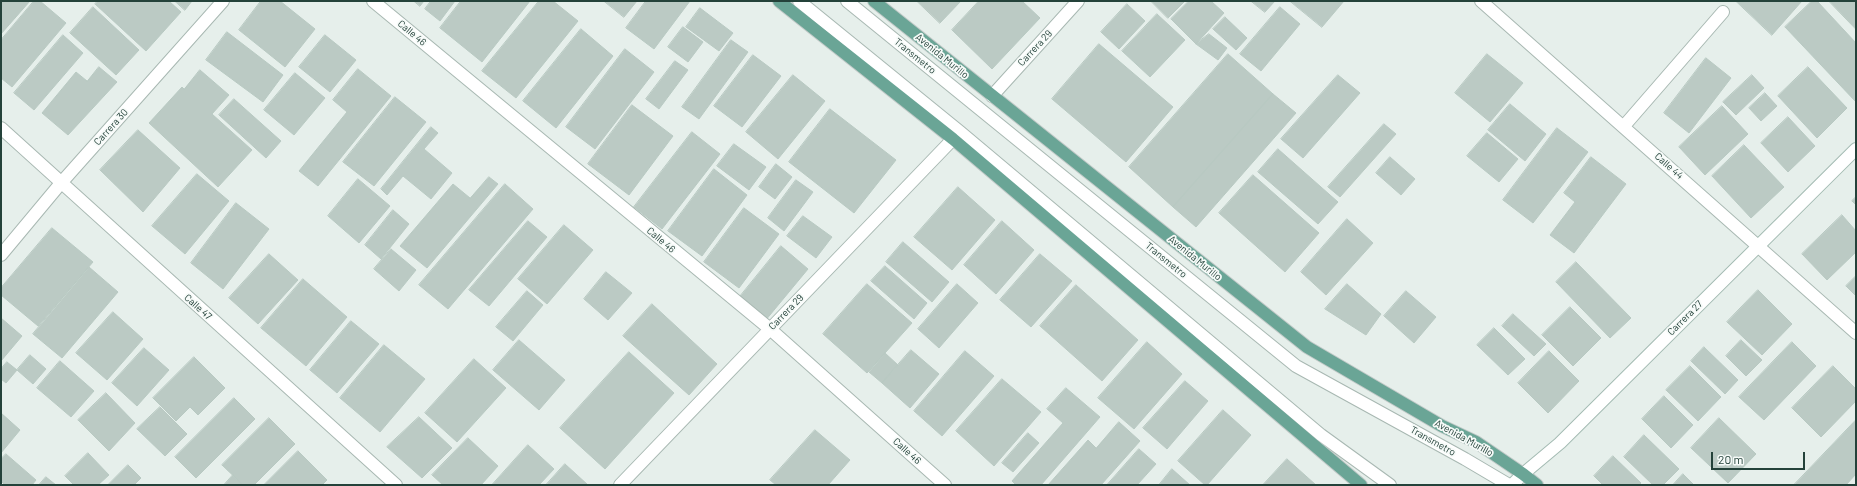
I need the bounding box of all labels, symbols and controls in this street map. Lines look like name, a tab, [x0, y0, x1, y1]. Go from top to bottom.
street label: Calle 46	[395, 18, 429, 48]
street label: Carrera 29	[1015, 27, 1055, 69]
street label: Avenida Murillo	[913, 31, 971, 81]
street label: Transmetro	[892, 36, 938, 76]
street label: Carrera 30	[91, 106, 131, 148]
street label: Calle 44	[1652, 150, 1686, 182]
street label: Calle 46	[644, 225, 678, 255]
street label: Avenida Murillo	[1166, 233, 1224, 283]
street label: Transmetro	[1143, 240, 1189, 280]
street label: Calle 47	[182, 292, 214, 322]
street label: Carrera 29	[766, 292, 806, 332]
street label: Carrera 27	[1665, 298, 1705, 338]
street label: Avenida Murillo	[1433, 417, 1495, 459]
street label: Transmetro	[1408, 424, 1458, 458]
street label: Calle 46	[890, 435, 924, 467]
scale bar	[1713, 444, 1807, 470]
text: 20 m	[1718, 452, 1744, 466]

